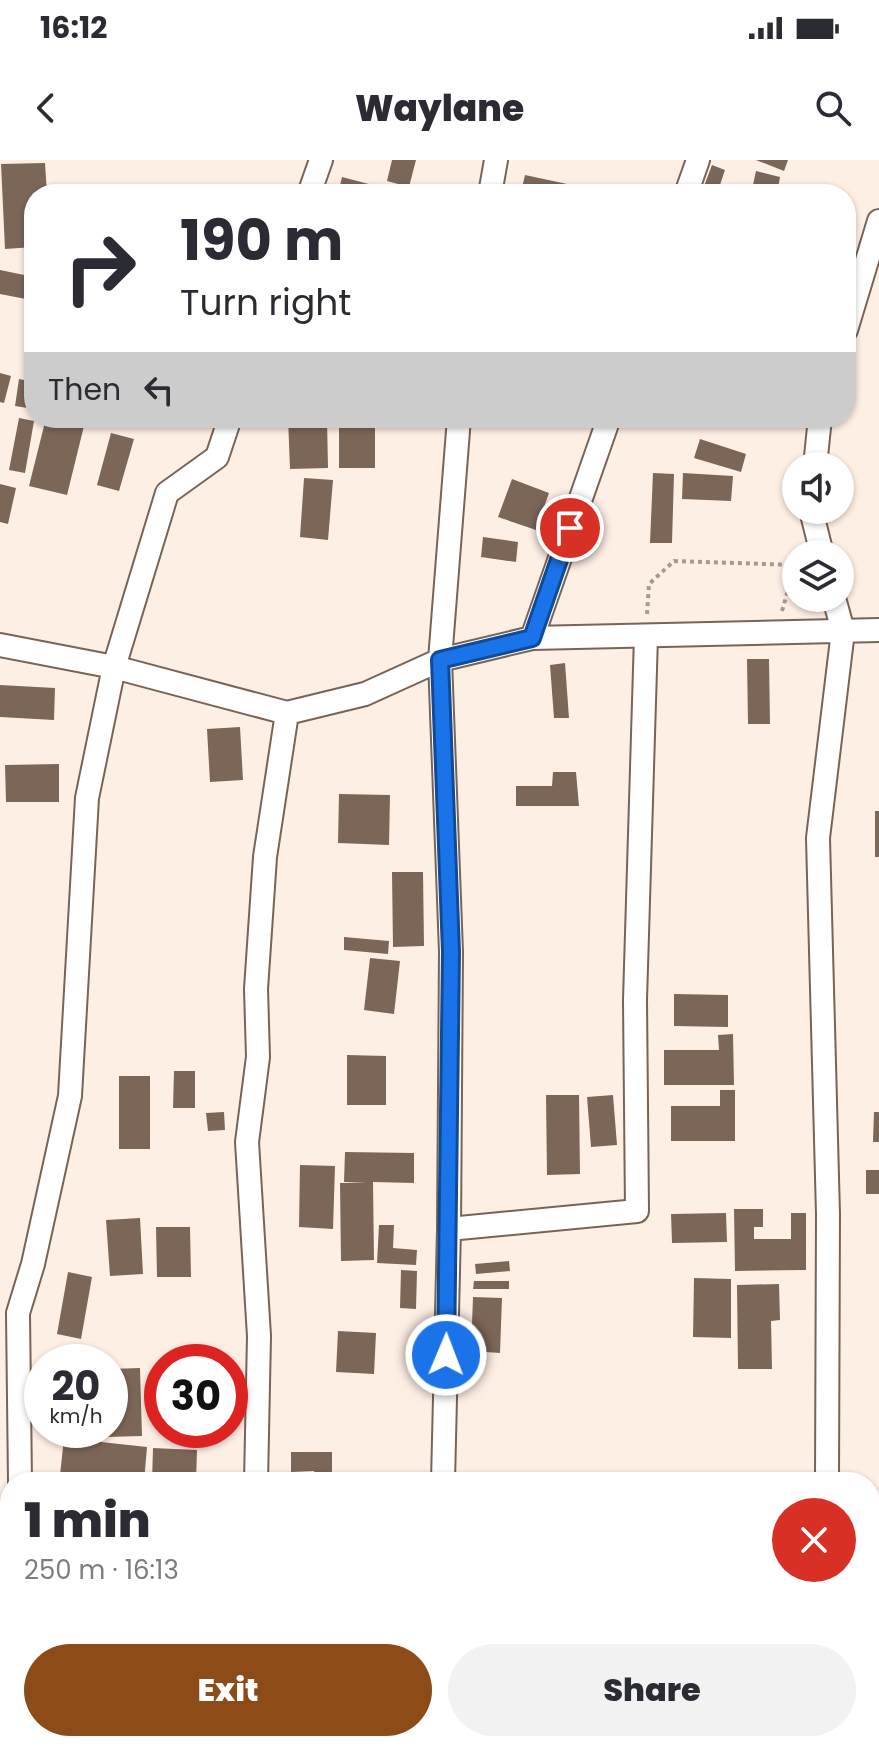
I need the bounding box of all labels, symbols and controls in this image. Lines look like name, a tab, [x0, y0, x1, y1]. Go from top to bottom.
text: 16:12	[40, 6, 107, 49]
text: Waylane	[355, 83, 524, 134]
icon: back	[24, 86, 68, 130]
icon: search	[811, 86, 855, 130]
text: 190 m	[180, 201, 343, 280]
icon: right	[48, 216, 152, 320]
text: Turn right	[180, 277, 351, 328]
text: Then	[48, 368, 121, 411]
icon: left	[137, 368, 181, 412]
map controls	[782, 452, 854, 612]
button: sound	[782, 452, 854, 524]
pin	[536, 494, 604, 562]
icon: arrive	[548, 506, 592, 550]
button: layers	[782, 540, 854, 612]
position arrow	[404, 1313, 488, 1397]
speed limit sign: 30	[144, 1344, 248, 1448]
text: 20	[52, 1358, 100, 1414]
text: km/h	[49, 1402, 103, 1430]
text: 1 min	[24, 1487, 151, 1554]
button: close	[772, 1498, 856, 1582]
text: 250 m · 16:13	[24, 1552, 179, 1588]
button: Exit	[24, 1644, 432, 1736]
button: Share	[448, 1644, 856, 1736]

